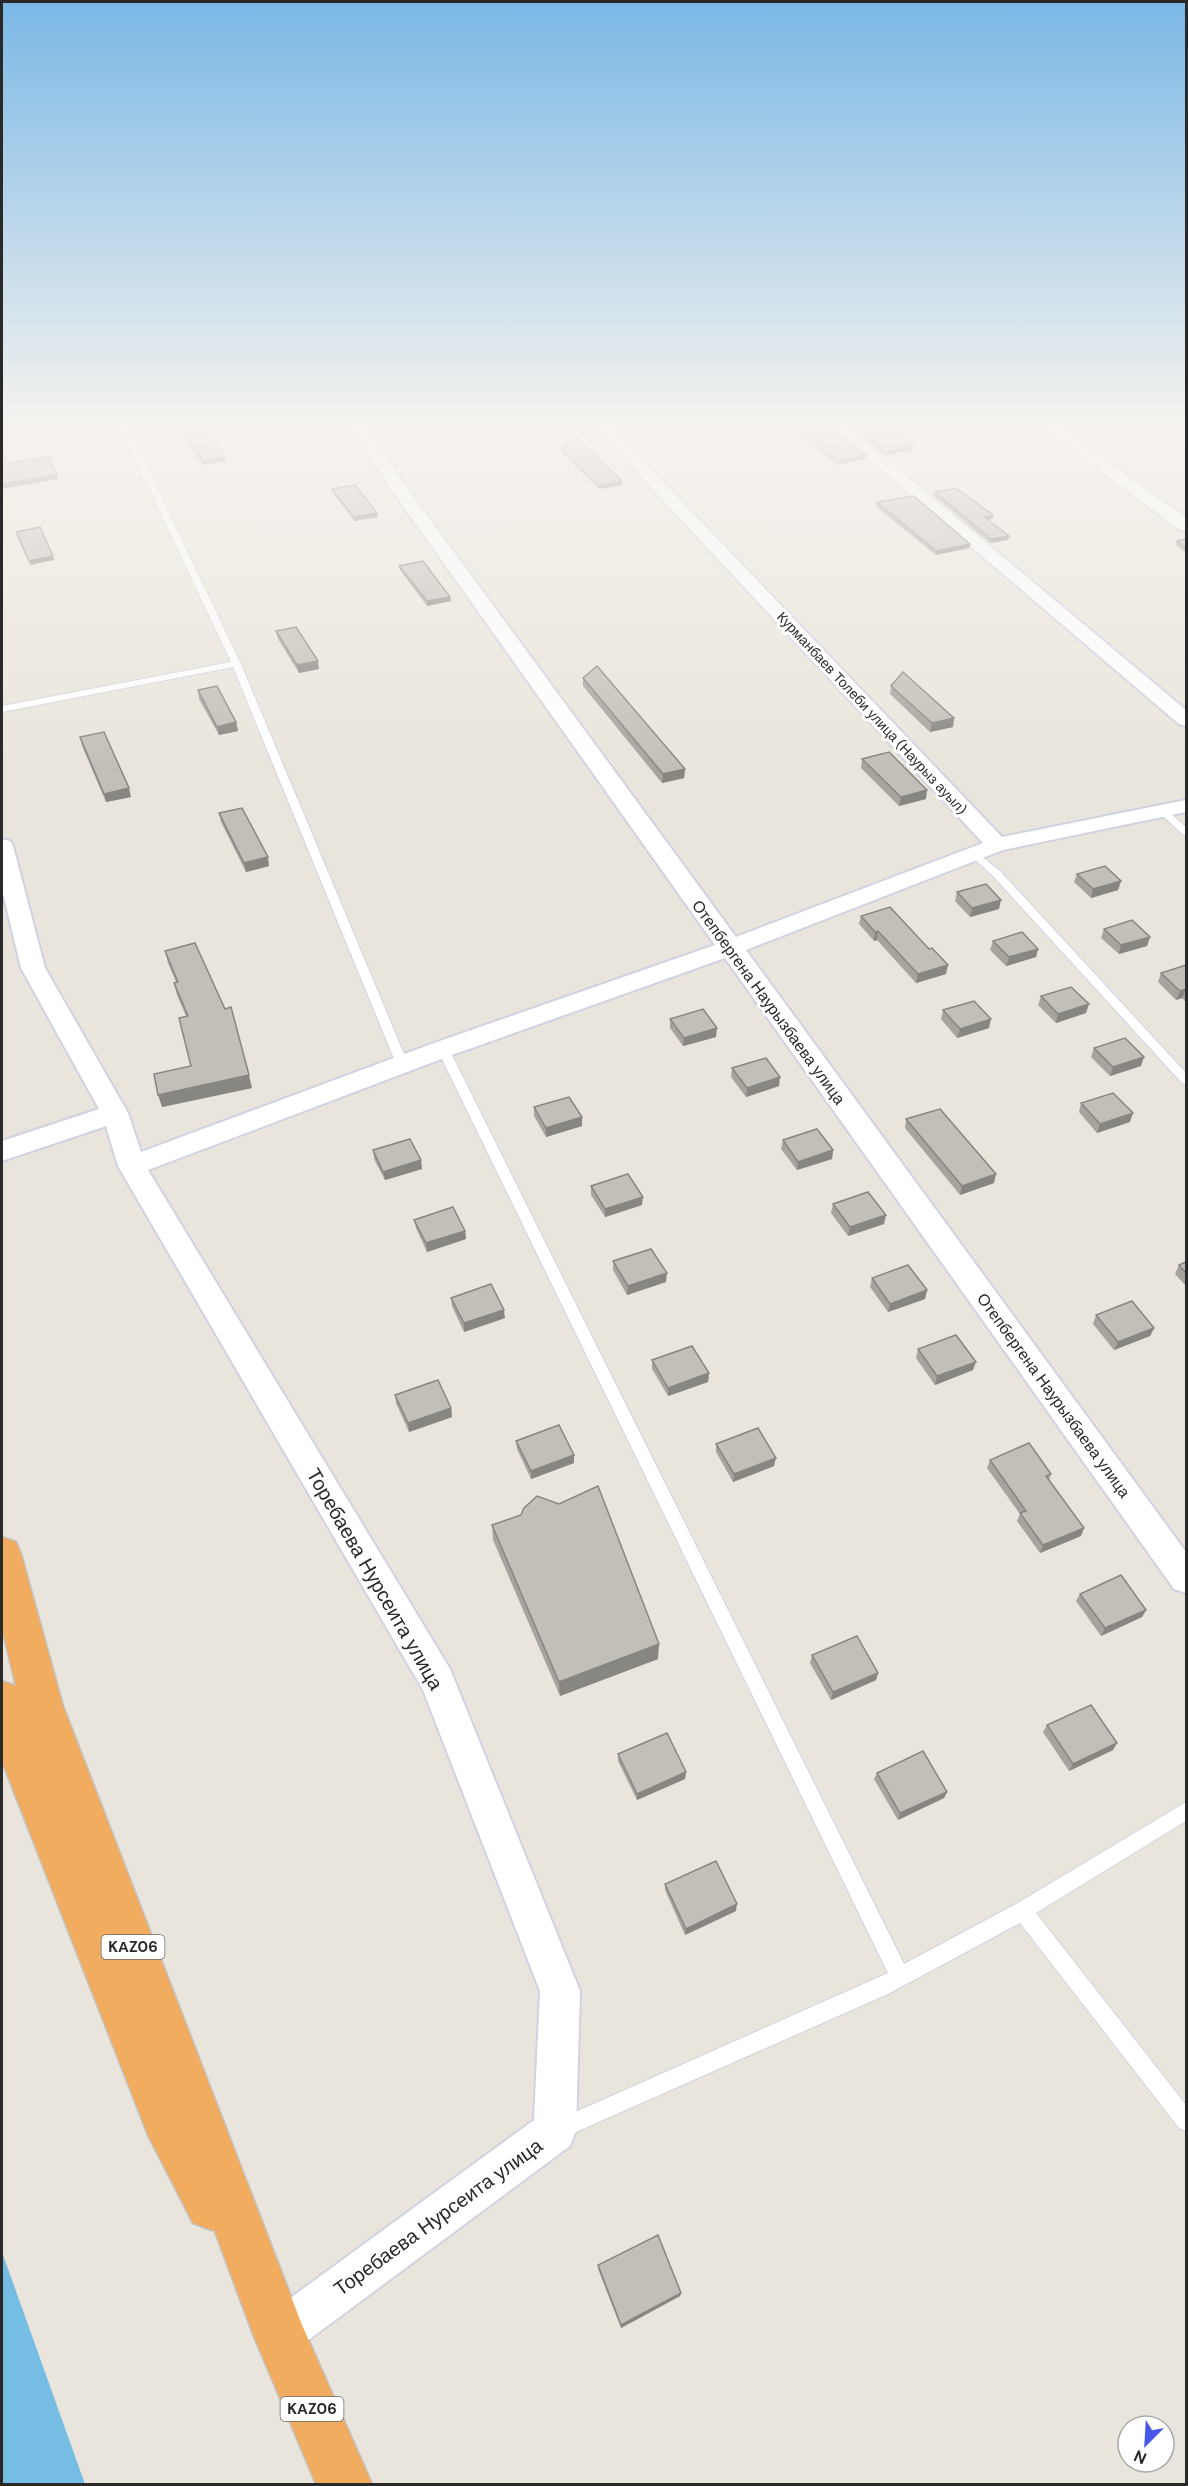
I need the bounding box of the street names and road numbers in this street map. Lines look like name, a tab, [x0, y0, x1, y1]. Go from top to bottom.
street label: Курманбаев Толеби улица (Наурыз ауыл)	[773, 608, 971, 818]
street label: Отепбергена Наурызбаева улица	[687, 896, 850, 1109]
street label: Отепбергена Наурызбаева улица	[972, 1289, 1135, 1502]
street label: Торебаева Нурсеита улица	[301, 1463, 450, 1695]
road number: KАZ06	[102, 1935, 164, 1959]
street label: Торебаева Нурсеита улица	[328, 2132, 548, 2302]
road number: KАZ06	[280, 2397, 344, 2421]

